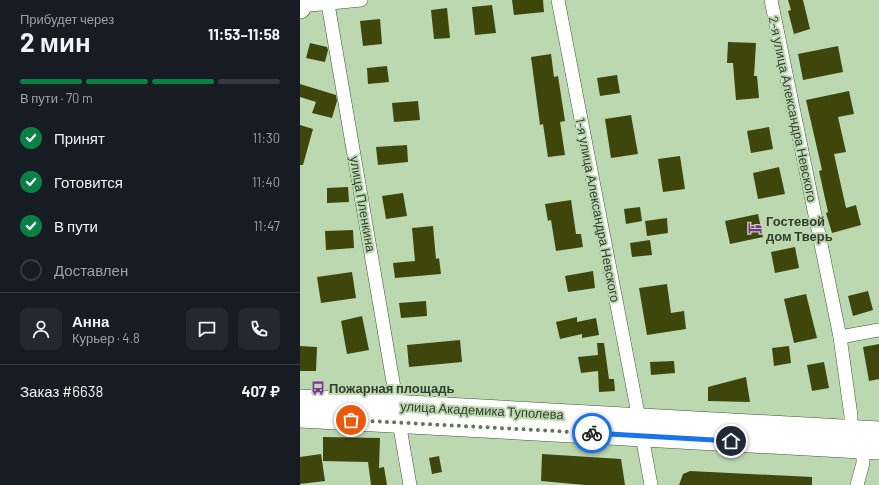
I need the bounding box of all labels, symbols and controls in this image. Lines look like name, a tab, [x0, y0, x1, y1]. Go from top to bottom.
text: Прибудет через	[20, 11, 114, 27]
street label: 2-я улица Александра Невского	[765, 15, 821, 203]
text: 11:53–11:58	[208, 25, 280, 43]
text: 2 мин	[20, 26, 91, 57]
text: В пути · 70 m	[20, 90, 93, 106]
street label: 1-я улица Александра Невского	[572, 117, 624, 303]
icon: check	[20, 127, 42, 149]
text: Принят	[54, 129, 105, 147]
text: 11:30	[252, 130, 280, 146]
street label: улица Пленкина	[347, 155, 379, 254]
icon: check	[20, 171, 42, 193]
text: Готовится	[54, 173, 123, 191]
text: 11:40	[252, 174, 280, 190]
place label: Гостевой дом Тверь	[766, 213, 833, 244]
icon: check	[20, 215, 42, 237]
text: В пути	[54, 217, 98, 235]
text: 11:47	[254, 218, 280, 234]
hotel icon: Гостевой дом Тверь	[747, 220, 763, 236]
text: Доставлен	[54, 261, 128, 279]
button: person	[20, 308, 62, 350]
button: chat	[186, 308, 228, 350]
button: phone	[238, 308, 280, 350]
text: Анна	[72, 312, 109, 330]
text: Курьер · 4.8	[72, 330, 140, 346]
bus stop icon: Пожарная площадь	[310, 380, 326, 396]
place label: Пожарная площадь	[329, 380, 454, 396]
text: Заказ #6638	[20, 382, 103, 400]
text: 407 ₽	[241, 382, 280, 400]
street label: улица Академика Туполева	[400, 398, 565, 422]
pin	[334, 403, 368, 437]
icon: bag	[340, 409, 362, 431]
courier	[572, 413, 612, 453]
icon: bike	[581, 422, 603, 444]
pin	[714, 424, 748, 458]
icon: home	[720, 430, 742, 452]

